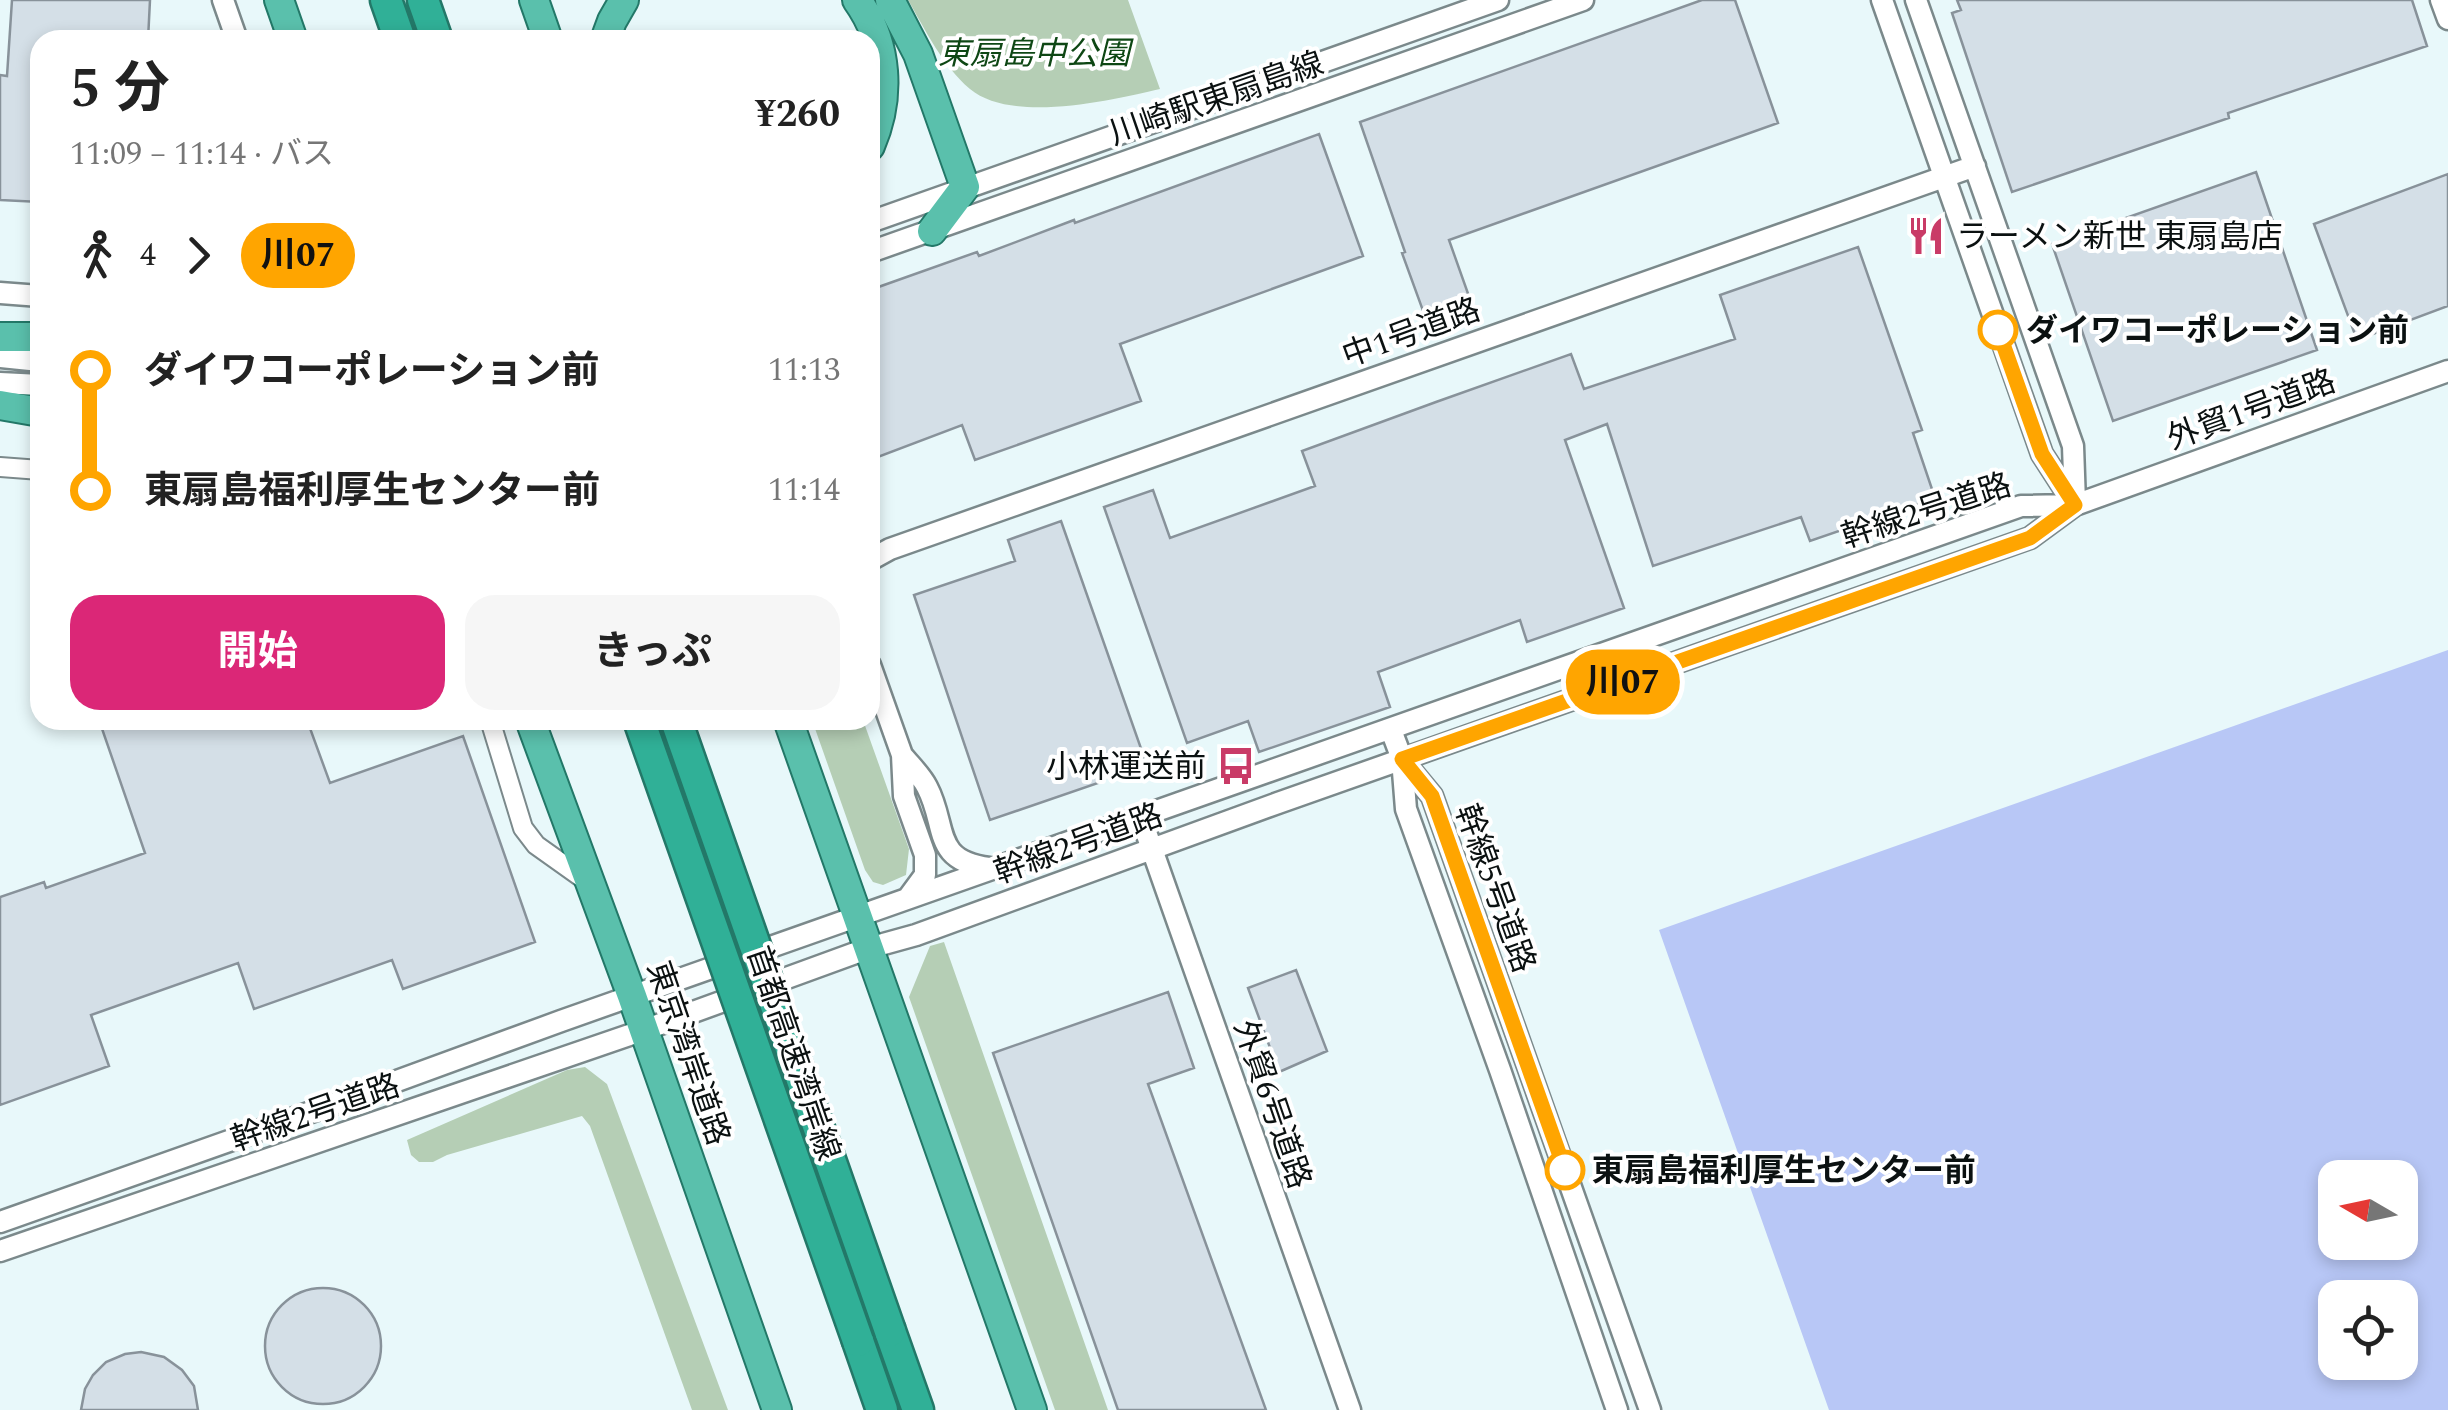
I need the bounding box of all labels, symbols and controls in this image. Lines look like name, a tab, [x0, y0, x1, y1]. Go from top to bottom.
park label: 東扇島中公園	[938, 30, 1134, 79]
street label: 川崎駅東扇島線	[1103, 40, 1330, 159]
text: 5 分	[70, 48, 170, 131]
text: ¥260	[755, 86, 840, 144]
text: 11:09 – 11:14 · バス	[70, 130, 334, 179]
place label: ラーメン新世 東扇島店	[1956, 213, 2283, 262]
restaurant icon: ラーメン新世 東扇島店	[1905, 215, 1947, 257]
icon: walk	[70, 228, 125, 283]
icon: forward	[171, 228, 226, 283]
text: 川07	[261, 229, 335, 282]
text: 4	[140, 231, 156, 280]
street label: 中1号道路	[1335, 286, 1488, 381]
place label: ダイワコーポレーション前	[2026, 307, 2409, 356]
marker: ダイワコーポレーション前	[1979, 311, 2017, 349]
text: ダイワコーポレーション前	[144, 343, 599, 401]
text: 11:13	[768, 346, 840, 395]
street label: 外貿1号道路	[2160, 357, 2343, 464]
street label: 幹線2号道路	[1835, 461, 2018, 562]
text: 東扇島福利厚生センター前	[144, 463, 600, 521]
text: 11:14	[768, 466, 840, 515]
button: 開始	[70, 595, 445, 710]
button: きっぷ	[465, 595, 840, 710]
line badge: 川07	[1566, 650, 1680, 714]
text: 川07	[1586, 656, 1660, 709]
place label: 小林運送前	[1046, 743, 1206, 792]
bus stop icon: 小林運送前	[1215, 745, 1257, 787]
street label: 幹線2号道路	[987, 791, 1170, 898]
street label: 幹線5号道路	[1441, 797, 1548, 980]
street label: 首都高速湾岸線	[733, 940, 852, 1167]
street label: 東京湾岸道路	[633, 955, 742, 1152]
street label: 外貿6号道路	[1220, 1013, 1323, 1196]
street label: 幹線2号道路	[224, 1062, 407, 1165]
place label: 東扇島福利厚生センター前	[1592, 1147, 1976, 1196]
marker: 東扇島福利厚生センター前	[1546, 1151, 1584, 1189]
north arrow	[2318, 1160, 2418, 1260]
map controls	[2318, 1160, 2418, 1380]
button: locate	[2318, 1280, 2418, 1380]

